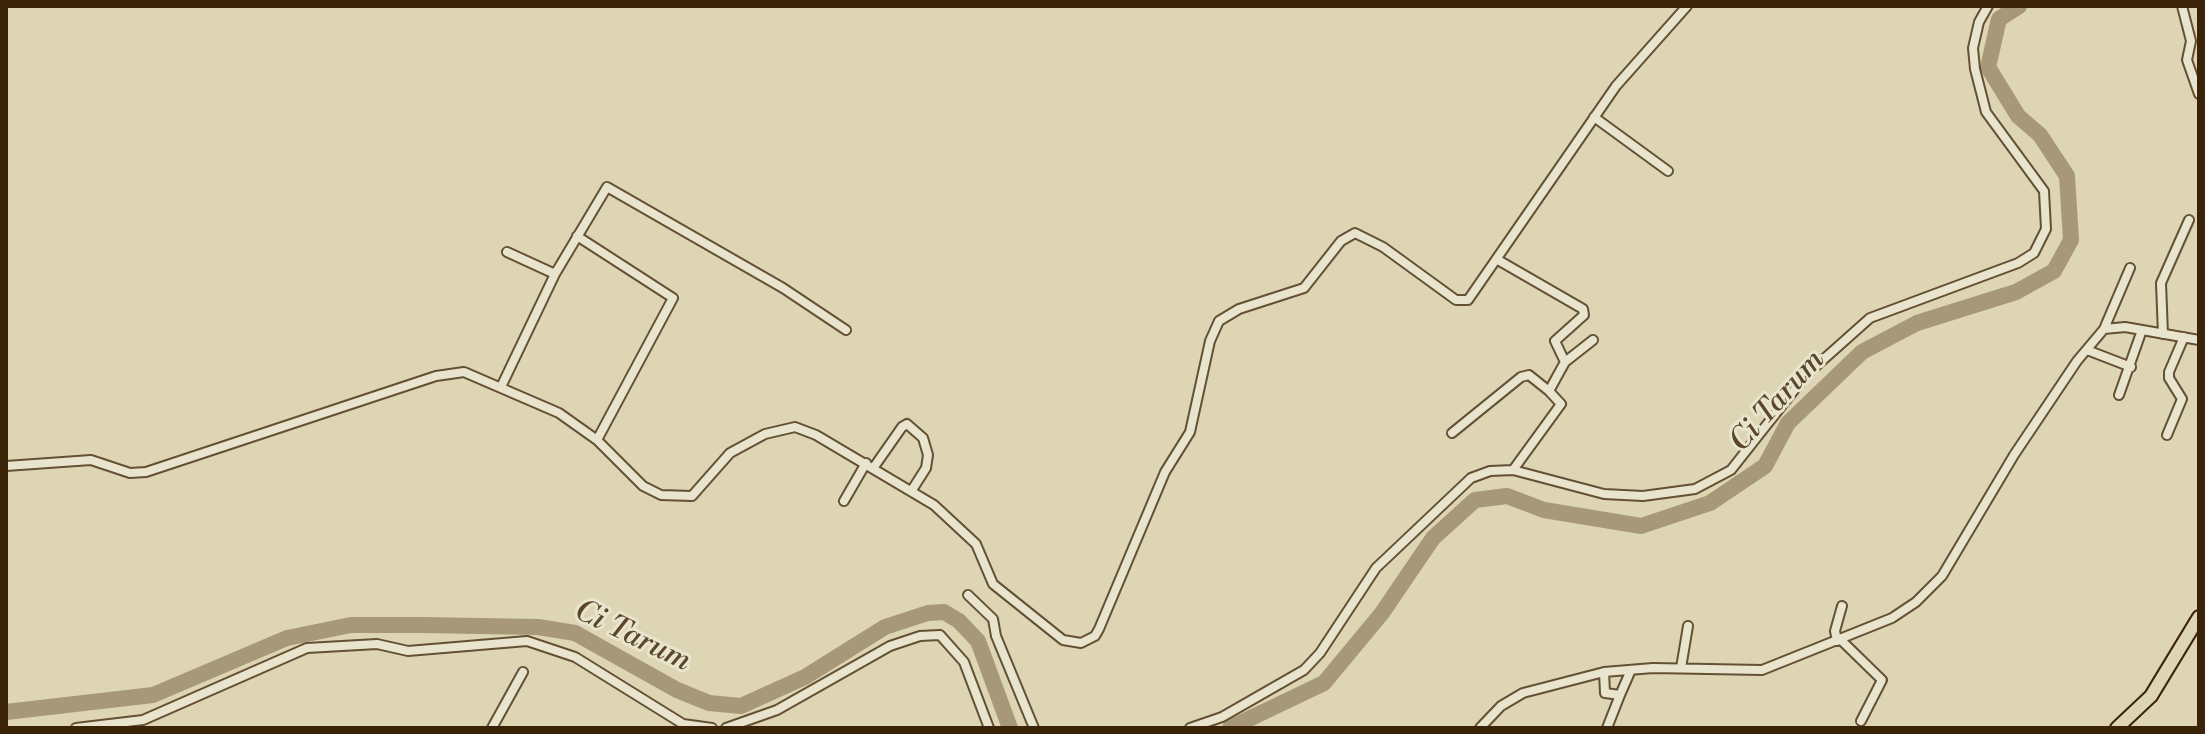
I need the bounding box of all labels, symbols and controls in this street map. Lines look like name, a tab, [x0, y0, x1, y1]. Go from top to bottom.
water label: Ci Tarum	[1723, 344, 1833, 460]
water label: Ci Tarum	[568, 594, 696, 680]

